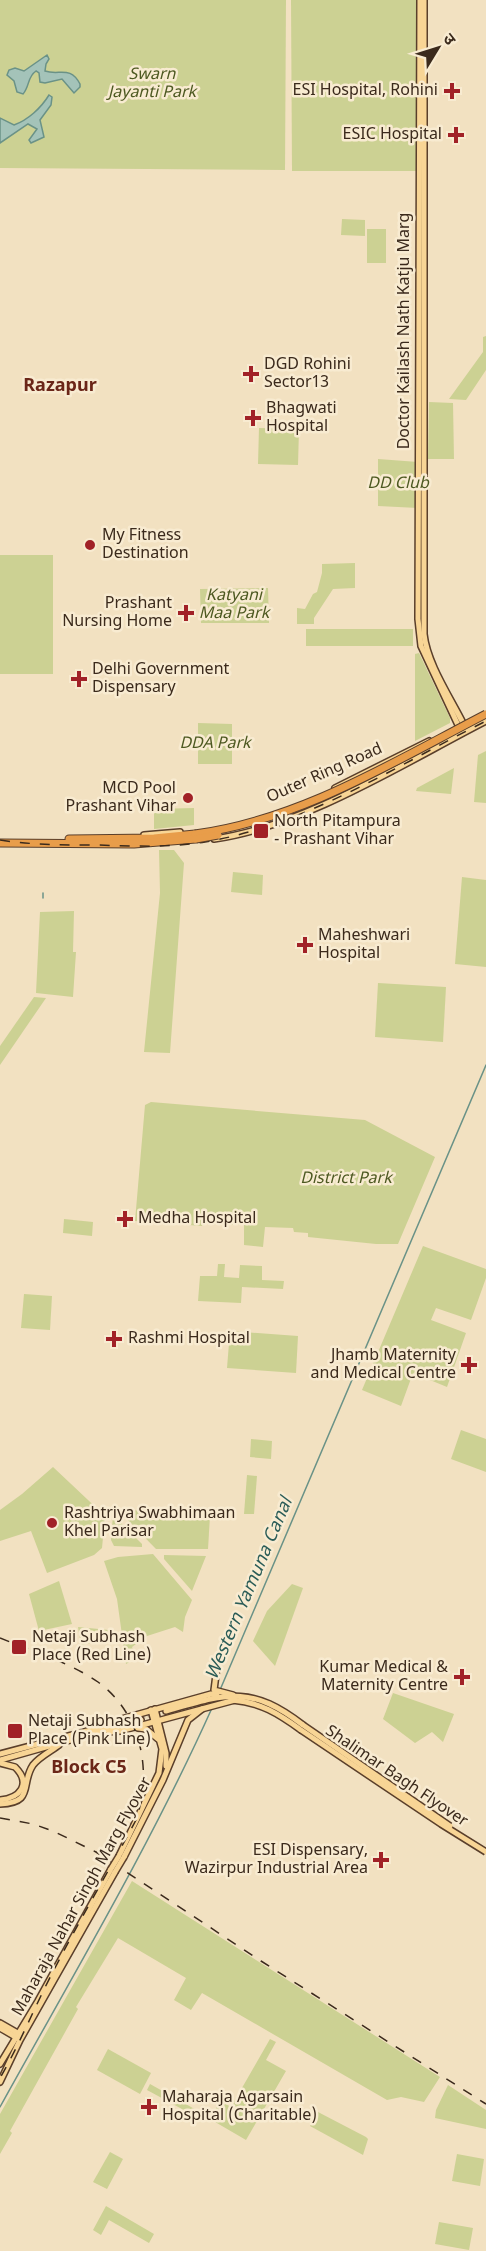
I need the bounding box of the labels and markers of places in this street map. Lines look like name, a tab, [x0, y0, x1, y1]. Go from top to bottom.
place label: ESI Hospital, Rohini	[293, 81, 438, 102]
marker: ESI Hospital, Rohini	[443, 82, 461, 100]
place label: ESIC Hospital	[343, 125, 442, 146]
marker: ESIC Hospital	[447, 126, 465, 144]
place label: DGD Rohini Sector13	[264, 355, 351, 394]
marker: DGD Rohini Sector13	[242, 365, 260, 383]
place label: Bhagwati Hospital	[266, 399, 337, 438]
marker: Bhagwati Hospital	[244, 409, 262, 427]
place label: My Fitness Destination	[102, 526, 189, 565]
marker: My Fitness Destination	[83, 538, 97, 552]
place label: Prashant Nursing Home	[62, 594, 172, 633]
marker: Prashant Nursing Home	[177, 604, 195, 622]
place label: Delhi Government Dispensary	[92, 660, 230, 699]
marker: Delhi Government Dispensary	[70, 670, 88, 688]
place label: MCD Pool Prashant Vihar	[66, 779, 176, 818]
marker: MCD Pool Prashant Vihar	[181, 791, 195, 805]
place label: North Pitampura - Prashant Vihar	[274, 812, 401, 851]
marker: North Pitampura - Prashant Vihar	[252, 822, 270, 840]
place label: Maheshwari Hospital	[318, 926, 410, 965]
marker: Maheshwari Hospital	[296, 936, 314, 954]
place label: Medha Hospital	[138, 1209, 256, 1230]
marker: Medha Hospital	[116, 1210, 134, 1228]
place label: Rashmi Hospital	[128, 1329, 250, 1350]
marker: Rashmi Hospital	[105, 1330, 123, 1348]
place label: Jhamb Maternity and Medical Centre	[311, 1346, 457, 1385]
marker: Jhamb Maternity and Medical Centre	[460, 1356, 478, 1374]
place label: Rashtriya Swabhimaan Khel Parisar	[64, 1504, 235, 1543]
marker: Rashtriya Swabhimaan Khel Parisar	[45, 1516, 59, 1530]
place label: Netaji Subhash Place (Red Line)	[32, 1628, 151, 1667]
marker: Netaji Subhash Place (Red Line)	[10, 1638, 28, 1656]
place label: Kumar Medical & Maternity Centre	[319, 1658, 448, 1697]
marker: Kumar Medical & Maternity Centre	[453, 1668, 471, 1686]
place label: Netaji Subhash Place (Pink Line)	[28, 1712, 151, 1751]
marker: Netaji Subhash Place (Pink Line)	[6, 1722, 24, 1740]
place label: ESI Dispensary, Wazirpur Industrial Area	[185, 1841, 368, 1880]
marker: ESI Dispensary, Wazirpur Industrial Area	[372, 1851, 390, 1869]
place label: Maharaja Agarsain Hospital (Charitable)	[162, 2088, 317, 2127]
marker: Maharaja Agarsain Hospital (Charitable)	[140, 2098, 158, 2116]

